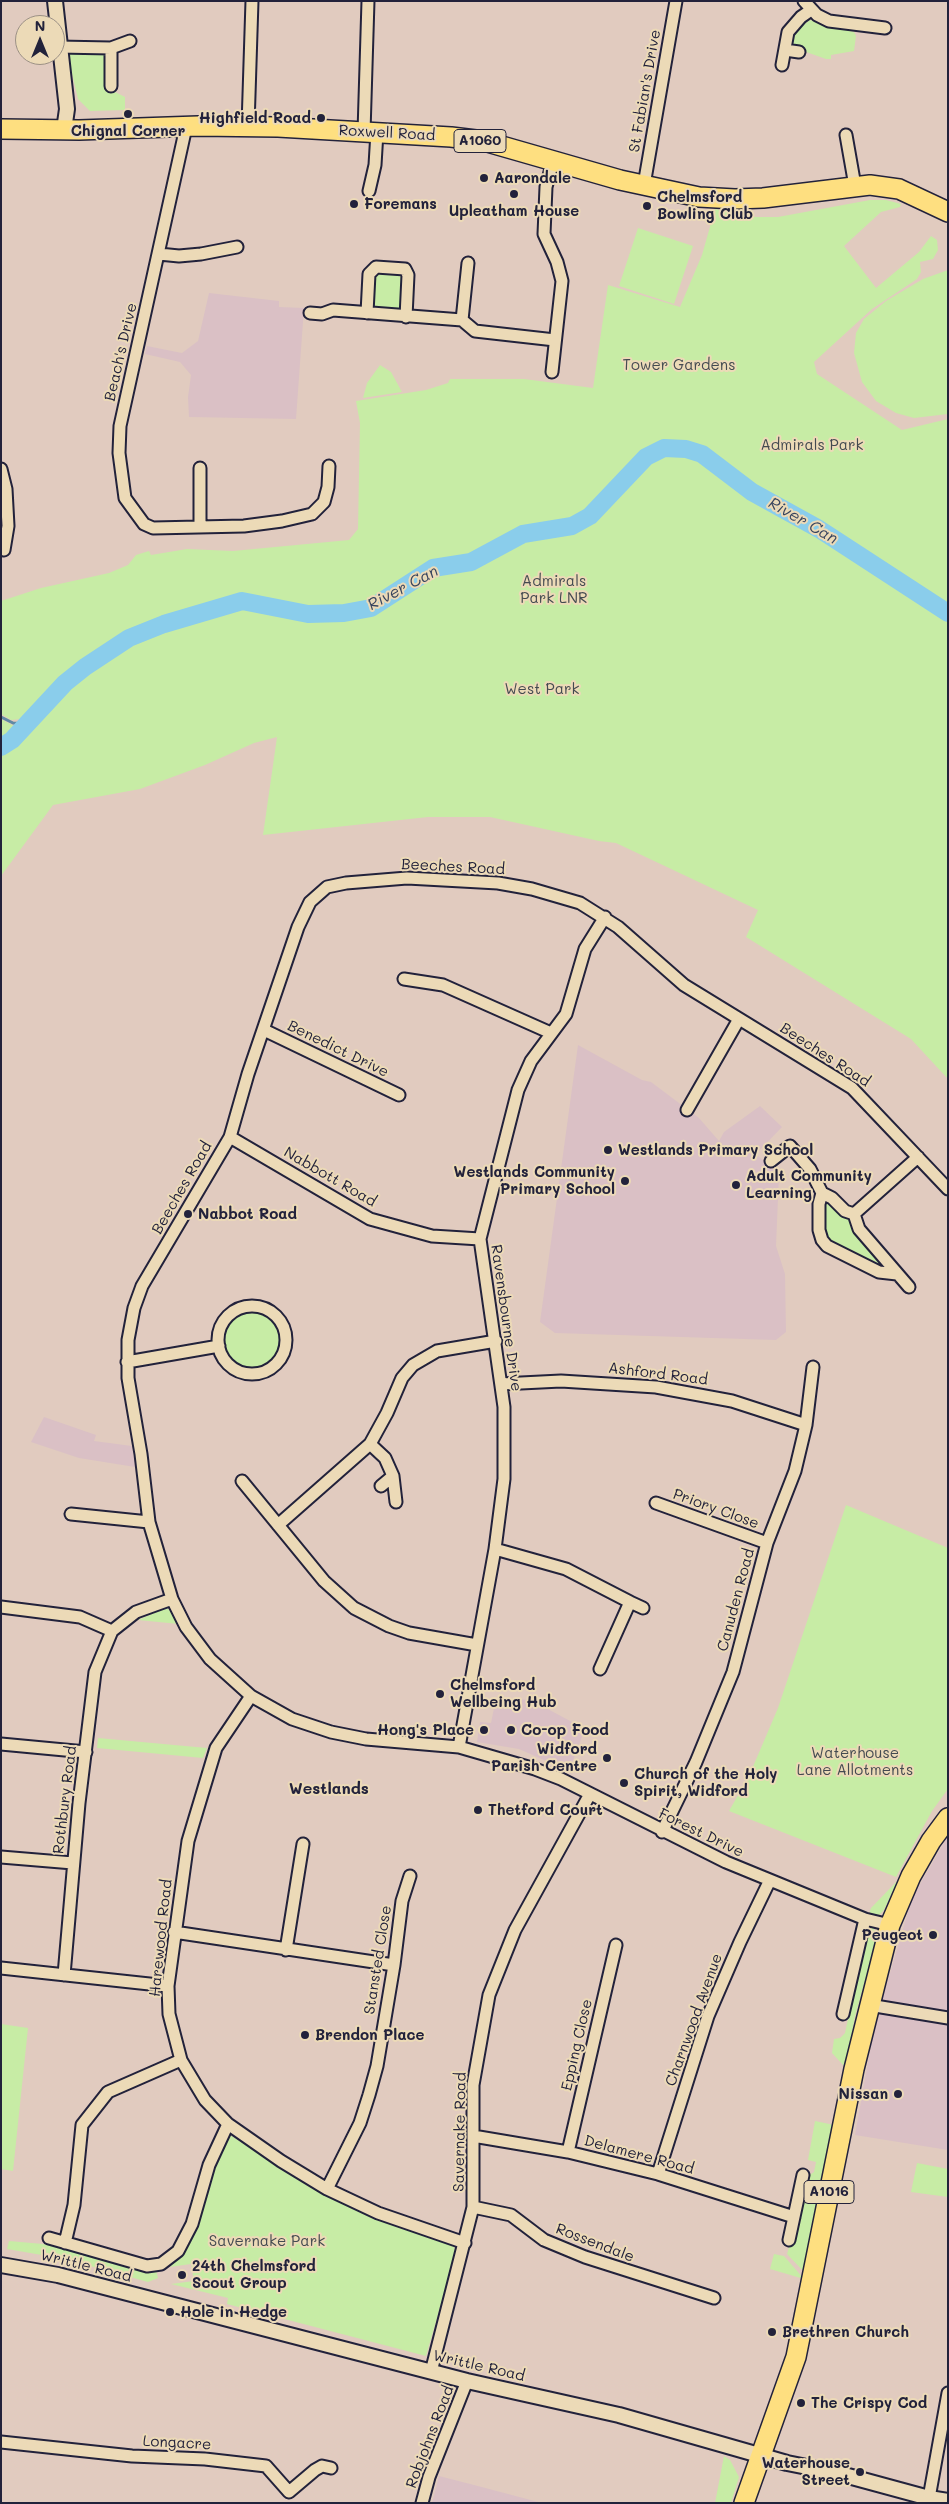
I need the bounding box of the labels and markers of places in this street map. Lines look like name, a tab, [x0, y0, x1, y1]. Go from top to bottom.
marker: Chignal Corner	[122, 108, 134, 120]
place label: Highfield Road	[199, 109, 311, 127]
marker: Highfield Road	[315, 112, 327, 124]
place label: Chignal Corner	[71, 122, 185, 140]
place label: Aarondale	[494, 169, 571, 187]
marker: Aarondale	[478, 172, 490, 184]
marker: Upleatham House	[508, 188, 520, 200]
place label: Chelmsford Bowling Club	[657, 188, 753, 223]
place label: Foremans	[364, 195, 437, 213]
marker: Foremans	[348, 198, 360, 210]
marker: Chelmsford Bowling Club	[641, 200, 653, 212]
place label: Upleatham House	[449, 202, 579, 220]
place label: Westlands Primary School	[618, 1141, 813, 1159]
marker: Westlands Primary School	[602, 1144, 614, 1156]
place label: Westlands Community Primary School	[454, 1163, 615, 1198]
place label: Adult Community Learning	[746, 1167, 872, 1202]
marker: Westlands Community Primary School	[619, 1175, 631, 1187]
marker: Adult Community Learning	[730, 1179, 742, 1191]
place label: Nabbot Road	[198, 1205, 297, 1223]
marker: Nabbot Road	[182, 1208, 194, 1220]
place label: Chelmsford Wellbeing Hub	[450, 1676, 557, 1711]
marker: Chelmsford Wellbeing Hub	[434, 1688, 446, 1700]
place label: Hong's Place	[377, 1721, 474, 1739]
place label: Co-op Food	[521, 1721, 609, 1739]
marker: Hong's Place	[478, 1724, 490, 1736]
marker: Co-op Food	[505, 1724, 517, 1736]
place label: Widford Parish Centre	[491, 1740, 597, 1775]
marker: Widford Parish Centre	[601, 1752, 613, 1764]
place label: Church of the Holy Spirit, Widford	[634, 1765, 777, 1800]
marker: Church of the Holy Spirit, Widford	[618, 1777, 630, 1789]
place label: Thetford Court	[488, 1801, 603, 1819]
marker: Thetford Court	[472, 1804, 484, 1816]
place label: Peugeot	[862, 1926, 923, 1944]
marker: Peugeot	[927, 1929, 939, 1941]
place label: Brendon Place	[315, 2026, 424, 2044]
marker: Brendon Place	[299, 2029, 311, 2041]
place label: Nissan	[839, 2085, 888, 2103]
marker: Nissan	[892, 2088, 904, 2100]
place label: 24th Chelmsford Scout Group	[192, 2257, 316, 2292]
marker: 24th Chelmsford Scout Group	[176, 2269, 188, 2281]
place label: Hole in Hedge	[180, 2303, 287, 2321]
marker: Hole in Hedge	[164, 2306, 176, 2318]
place label: Brethren Church	[782, 2323, 909, 2341]
marker: Brethren Church	[766, 2326, 778, 2338]
place label: The Crispy Cod	[811, 2394, 927, 2412]
marker: The Crispy Cod	[795, 2397, 807, 2409]
place label: Waterhouse Street	[762, 2454, 850, 2489]
marker: Waterhouse Street	[854, 2466, 866, 2478]

